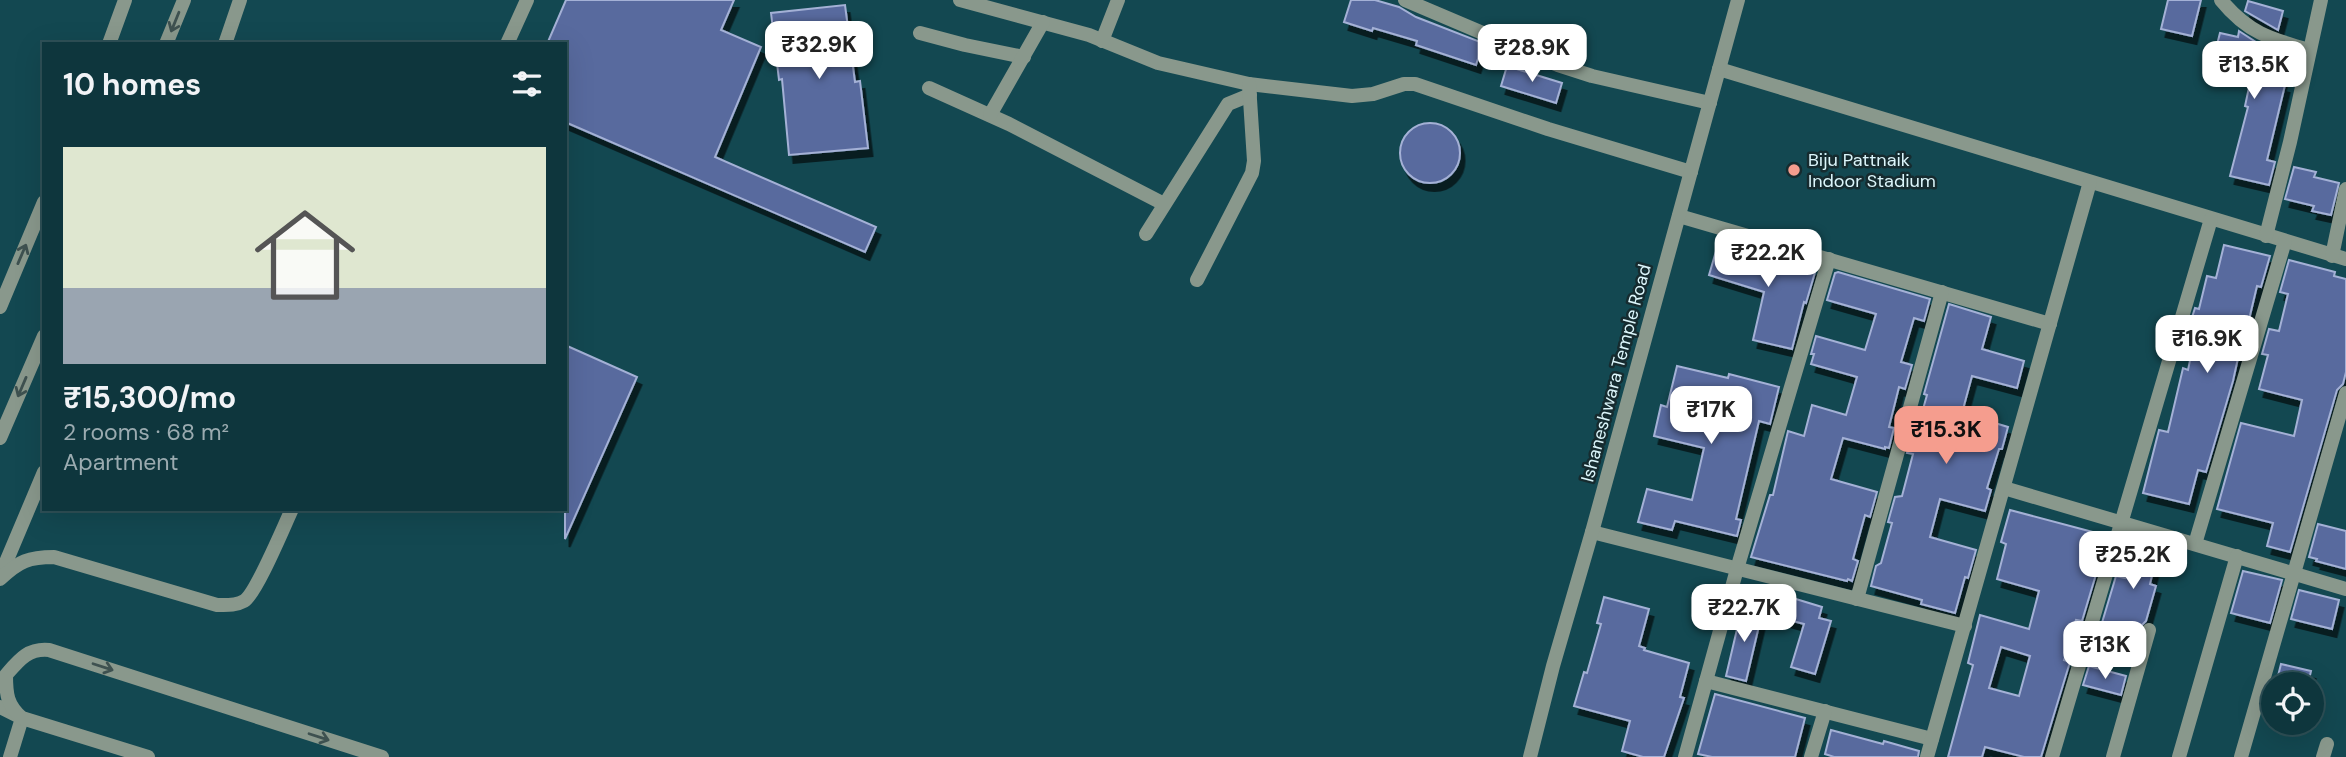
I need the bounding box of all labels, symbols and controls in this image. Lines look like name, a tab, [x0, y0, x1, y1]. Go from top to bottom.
one-way arrow	[168, 11, 181, 32]
pin: ₹32.9K	[762, 22, 876, 81]
pin: ₹28.9K	[1475, 24, 1589, 84]
text: ₹32.9K	[781, 29, 857, 59]
text: ₹28.9K	[1494, 32, 1570, 62]
pin: ₹13.5K	[2197, 42, 2311, 101]
text: ₹13.5K	[2218, 49, 2290, 79]
text: 10 homes	[63, 65, 201, 104]
icon: filters	[508, 65, 546, 103]
place label: Biju Pattnaik Indoor Stadium	[1808, 148, 1936, 193]
marker: Biju Pattnaik Indoor Stadium	[1786, 162, 1802, 178]
icon: home	[242, 192, 368, 318]
pin: ₹22.2K	[1711, 230, 1825, 289]
text: ₹22.2K	[1731, 237, 1805, 267]
one-way arrow	[16, 244, 29, 266]
street label: Ishaneshwara Temple Road	[1575, 261, 1657, 485]
pin: ₹16.9K	[2150, 316, 2264, 375]
text: ₹16.9K	[2171, 323, 2243, 353]
one-way arrow	[15, 376, 28, 397]
text: ₹15,300/mo	[63, 378, 236, 417]
pin: ₹17K	[1670, 386, 1752, 446]
text: ₹17K	[1686, 394, 1736, 424]
pin: ₹15.3K	[1889, 406, 2003, 466]
text: ₹15.3K	[1910, 414, 1982, 444]
text: 2 rooms · 68 m²	[63, 417, 229, 447]
text: Apartment	[63, 447, 178, 477]
pin: ₹25.2K	[2076, 532, 2190, 591]
text: ₹25.2K	[2095, 539, 2171, 569]
pin: ₹22.7K	[1687, 584, 1801, 644]
text: ₹22.7K	[1707, 592, 1781, 622]
pin: ₹13K	[2064, 622, 2146, 681]
text: ₹13K	[2079, 629, 2131, 659]
one-way arrow	[91, 662, 113, 674]
map controls	[2261, 672, 2324, 735]
button: locate	[2261, 672, 2324, 735]
one-way arrow	[308, 731, 330, 744]

